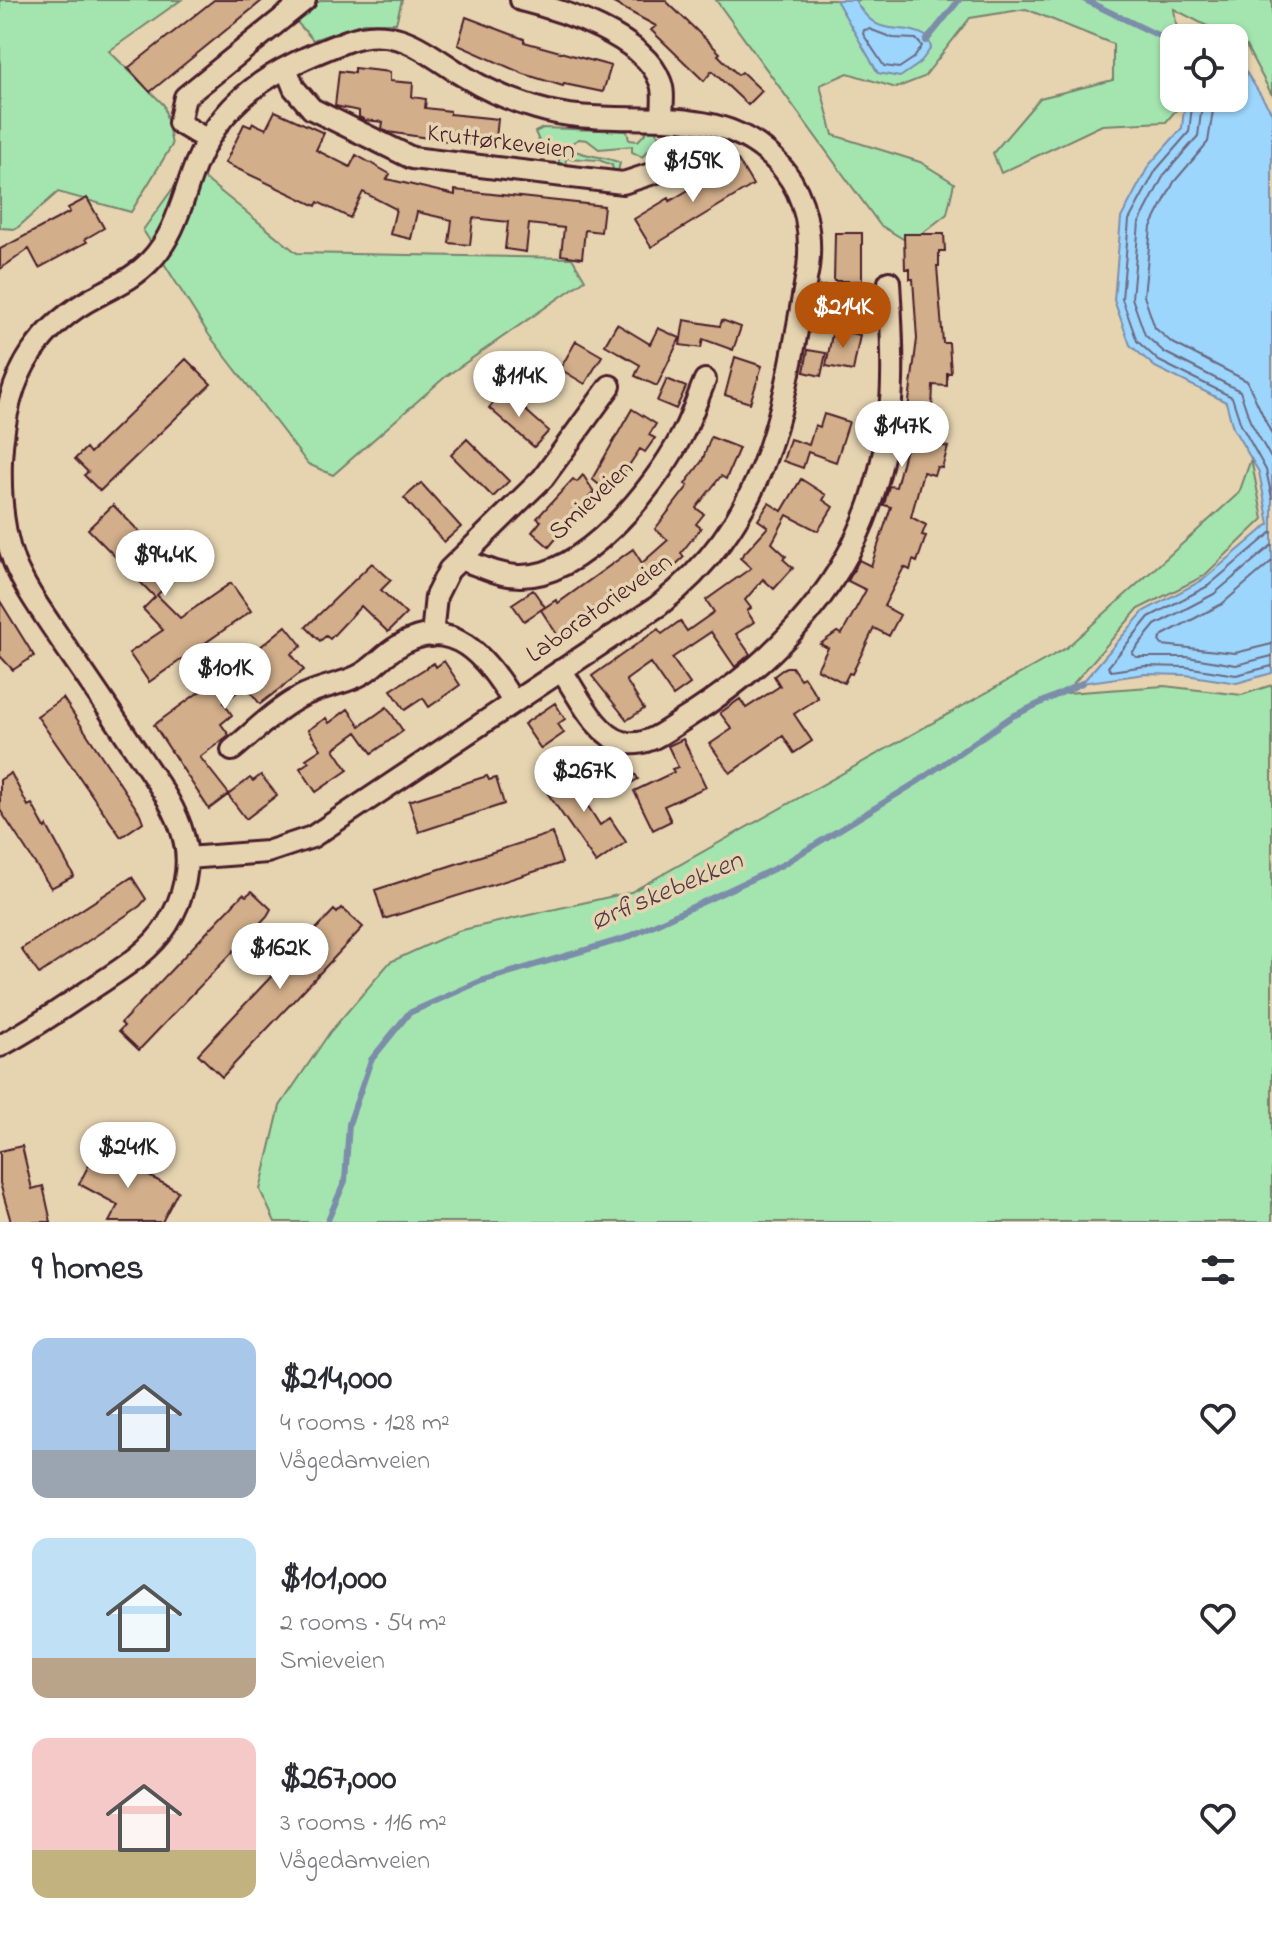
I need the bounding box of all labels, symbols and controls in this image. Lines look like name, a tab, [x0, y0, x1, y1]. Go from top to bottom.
map controls	[1160, 24, 1248, 112]
button: locate	[1160, 24, 1248, 112]
street label: Kruttørkeveien	[425, 115, 577, 171]
pin: $159K	[637, 136, 749, 204]
text: $159K	[663, 143, 723, 181]
pin: $214K	[787, 282, 899, 350]
text: $214K	[813, 289, 873, 327]
pin: $114K	[463, 351, 575, 419]
text: $114K	[491, 358, 547, 396]
pin: $147K	[846, 401, 958, 469]
text: $147K	[873, 408, 931, 446]
street label: Smieveien	[541, 451, 643, 551]
pin: $94.4K	[100, 530, 230, 598]
text: $94.4K	[134, 537, 196, 575]
street label: Laboratorieveien	[519, 544, 681, 674]
pin: $101K	[169, 643, 281, 711]
text: $101K	[197, 650, 253, 688]
pin: $267K	[528, 746, 640, 814]
text: $267K	[552, 753, 616, 791]
water label: Ørfiskebekken	[584, 841, 751, 943]
pin: $162K	[224, 923, 336, 991]
text: $162K	[250, 930, 310, 968]
pin: $241K	[72, 1122, 184, 1190]
text: $241K	[98, 1129, 158, 1167]
text: 9 homes	[32, 1245, 144, 1295]
icon: filters	[1196, 1248, 1240, 1292]
text: $214,000	[280, 1355, 392, 1405]
icon: home	[96, 1370, 192, 1466]
icon: heart	[1196, 1396, 1240, 1440]
text: 4 rooms · 128 m²	[280, 1405, 450, 1443]
text: Vågedamveien	[280, 1443, 430, 1481]
text: $101,000	[280, 1555, 387, 1605]
icon: home	[96, 1570, 192, 1666]
icon: heart	[1196, 1596, 1240, 1640]
text: 2 rooms · 54 m²	[280, 1605, 446, 1643]
text: Smieveien	[280, 1643, 385, 1681]
text: $267,000	[280, 1755, 396, 1805]
icon: home	[96, 1770, 192, 1866]
icon: heart	[1196, 1796, 1240, 1840]
text: 3 rooms · 116 m²	[280, 1805, 447, 1843]
text: Vågedamveien	[280, 1843, 430, 1881]

